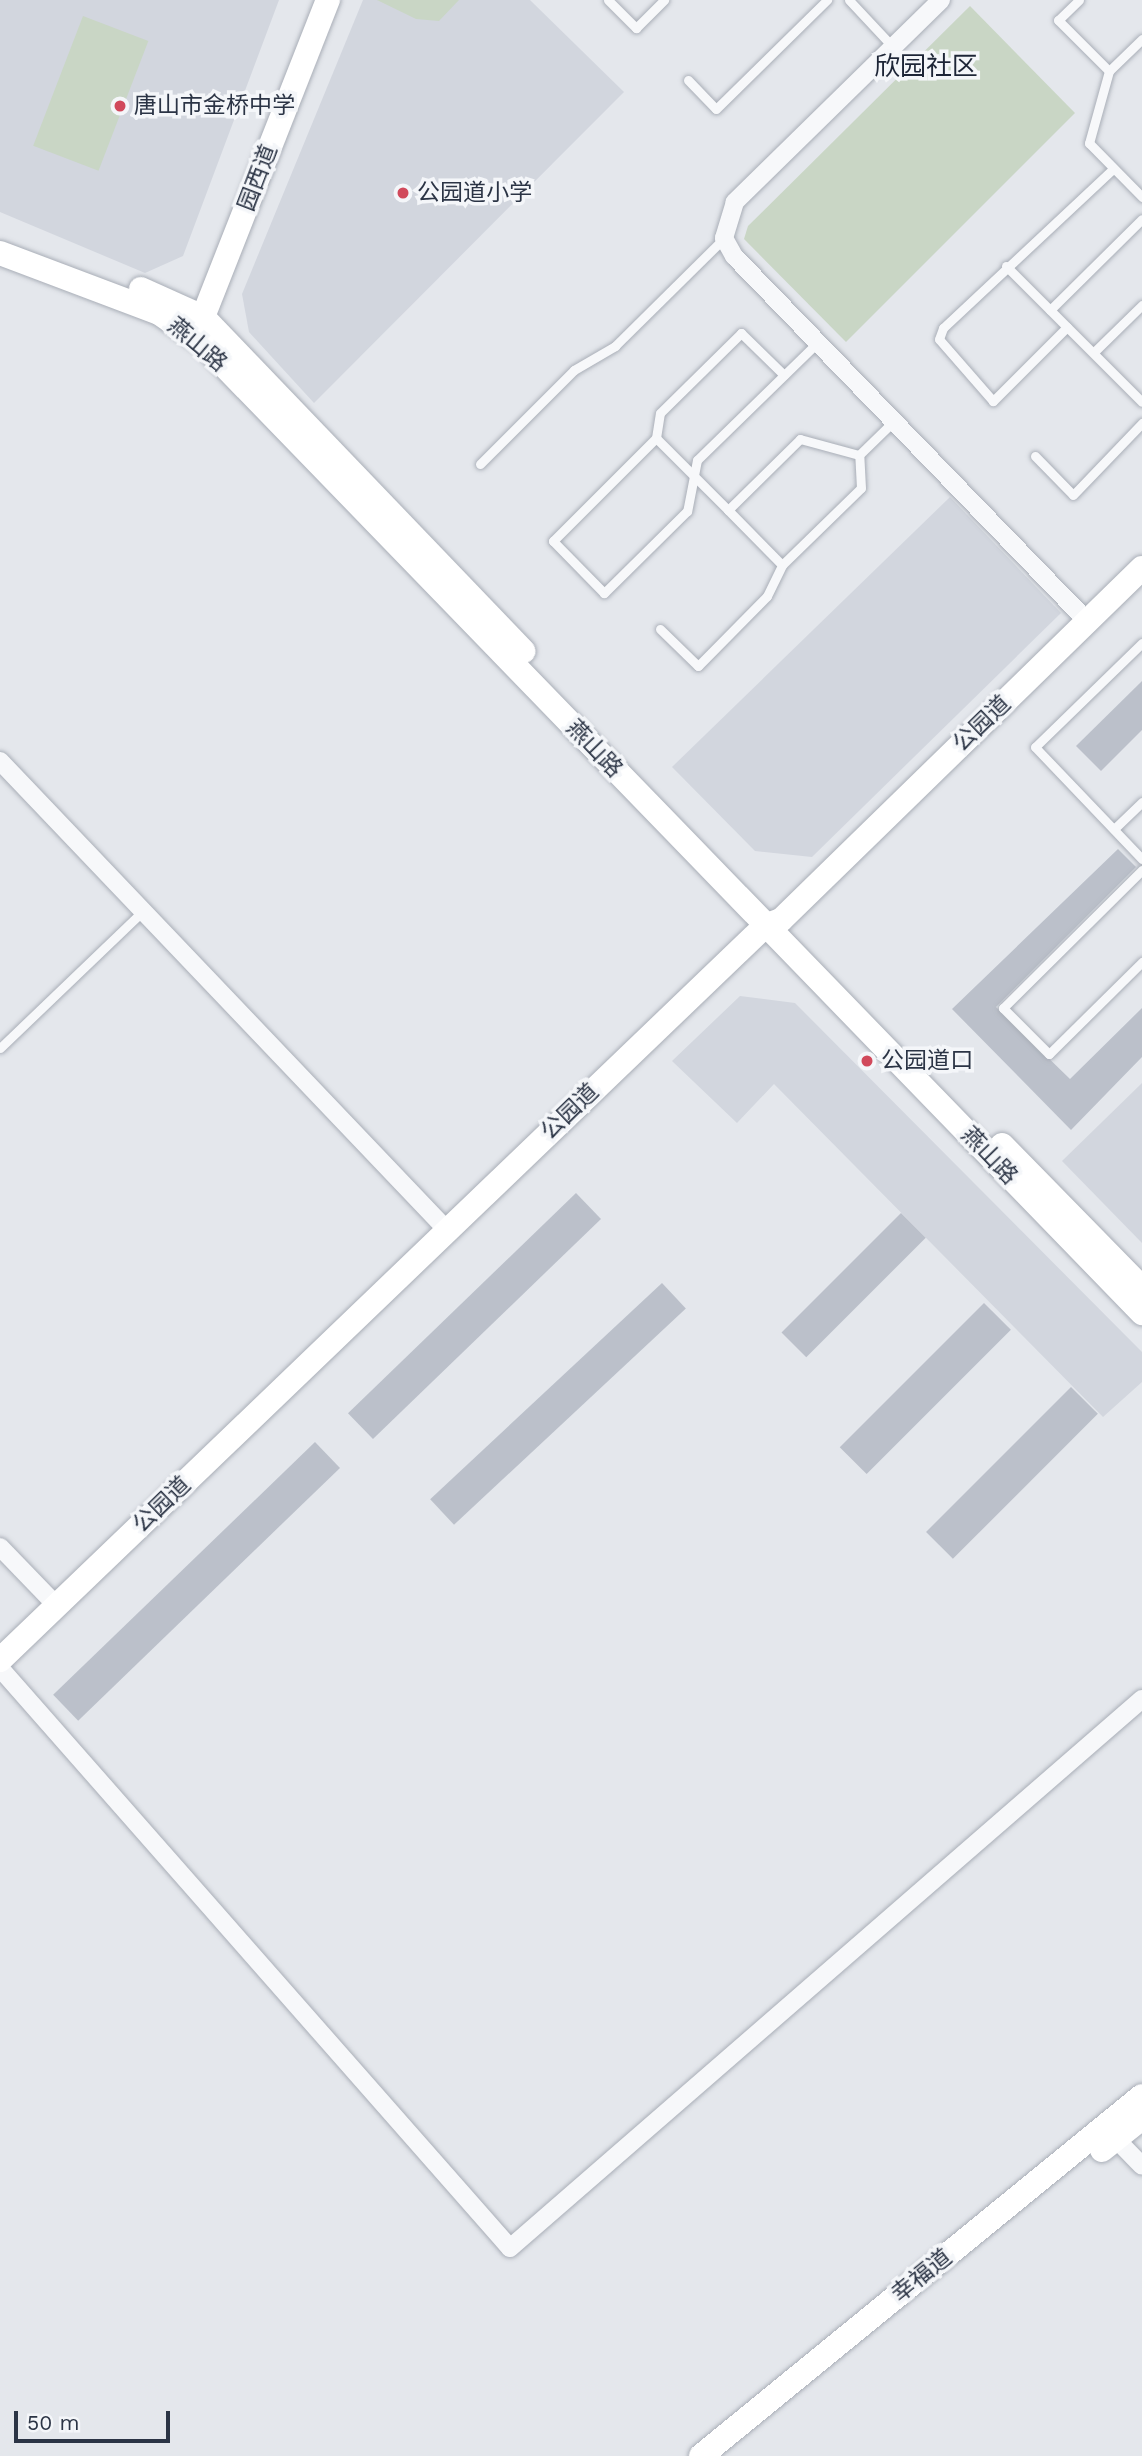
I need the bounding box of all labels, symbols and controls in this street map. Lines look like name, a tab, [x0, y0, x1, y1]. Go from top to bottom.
district label: 欣园社区	[874, 51, 978, 83]
place label: 唐山市金桥中学	[134, 92, 295, 120]
marker: 唐山市金桥中学	[112, 98, 128, 114]
street label: 园西道	[233, 141, 283, 215]
place label: 公园道小学	[417, 179, 532, 207]
marker: 公园道小学	[395, 185, 411, 201]
street label: 燕山路	[162, 312, 232, 378]
street label: 公园道	[948, 690, 1016, 758]
street label: 燕山路	[560, 715, 628, 783]
place label: 公园道口	[881, 1047, 973, 1075]
marker: 公园道口	[859, 1053, 875, 1069]
street label: 公园道	[536, 1078, 604, 1146]
street label: 燕山路	[955, 1122, 1023, 1190]
street label: 公园道	[128, 1471, 196, 1539]
street label: 幸福道	[887, 2244, 957, 2308]
scale bar	[18, 2396, 173, 2440]
text: 50 m	[27, 2410, 79, 2435]

